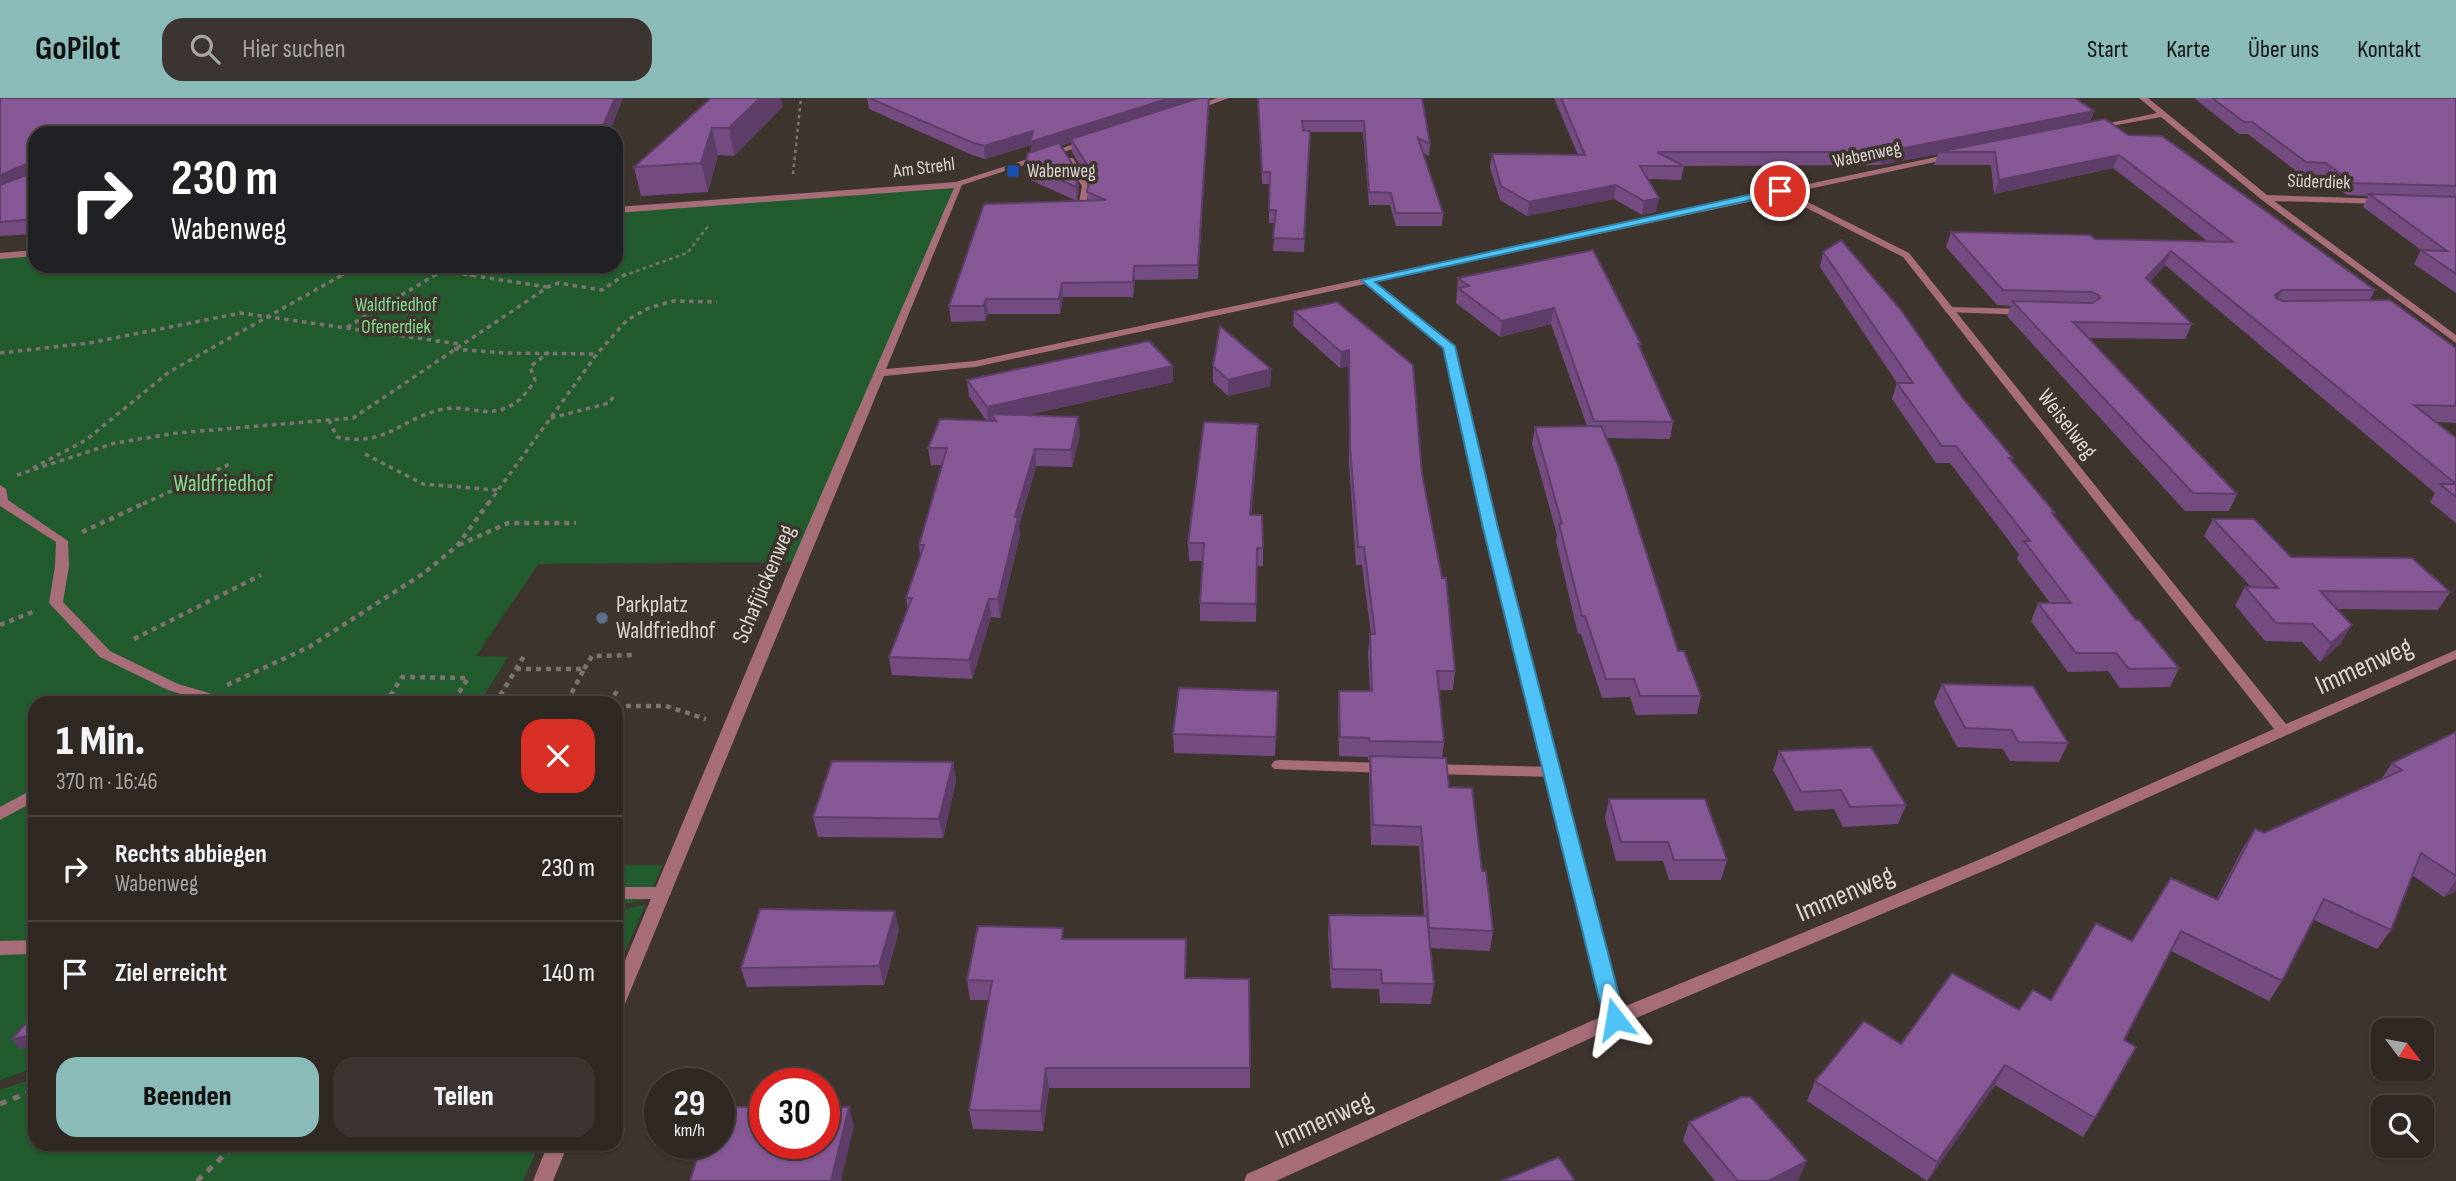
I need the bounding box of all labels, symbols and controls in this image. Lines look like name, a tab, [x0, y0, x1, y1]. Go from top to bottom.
search box	[162, 18, 652, 81]
text: GoPilot	[35, 29, 120, 69]
icon: search	[186, 30, 224, 68]
text: Hier suchen	[242, 34, 346, 65]
text: Start	[2087, 35, 2128, 64]
text: Karte	[2166, 35, 2210, 64]
text: Über uns	[2248, 35, 2319, 64]
text: Kontakt	[2357, 35, 2421, 64]
street label: Wabenweg	[1831, 137, 1903, 173]
text: 230 m	[171, 150, 278, 209]
street label: Am Strehl	[891, 153, 956, 183]
icon: right	[56, 154, 147, 245]
place label: Wabenweg	[1027, 160, 1096, 183]
pin	[1750, 161, 1810, 221]
marker: Wabenweg	[1005, 163, 1021, 179]
street label: Süderdiek	[2287, 169, 2352, 195]
icon: arrive	[1761, 172, 1799, 210]
text: Wabenweg	[171, 210, 287, 249]
park label: Waldfriedhof Ofenerdiek	[355, 294, 438, 339]
street label: Weiselweg	[2031, 383, 2103, 465]
park label: Waldfriedhof	[173, 470, 273, 498]
street label: Schafjückenweg	[726, 521, 802, 647]
place label: Parkplatz Waldfriedhof	[616, 591, 716, 645]
marker: Parkplatz Waldfriedhof	[594, 610, 610, 626]
street label: Immenweg	[2310, 630, 2418, 702]
text: 1 Min.	[56, 716, 145, 767]
button: close	[521, 719, 595, 793]
text: 370 m · 16:46	[56, 768, 158, 796]
text: Rechts abbiegen	[115, 839, 267, 870]
icon: right	[56, 850, 94, 888]
text: 230 m	[541, 853, 595, 884]
street label: Immenweg	[1791, 859, 1899, 929]
text: Wabenweg	[115, 870, 198, 898]
icon: arrive	[56, 955, 94, 993]
text: Ziel erreicht	[115, 958, 227, 989]
text: 140 m	[543, 958, 595, 989]
position arrow	[1578, 982, 1652, 1056]
north arrow	[2371, 1018, 2434, 1082]
map controls	[2371, 1018, 2434, 1158]
button: Beenden	[56, 1057, 319, 1137]
button: Teilen	[333, 1057, 595, 1137]
speed limit sign: 30	[749, 1068, 840, 1159]
text: 29	[674, 1083, 705, 1126]
street label: Immenweg	[1270, 1084, 1378, 1156]
button: search	[2371, 1095, 2434, 1158]
text: km/h	[674, 1120, 705, 1141]

